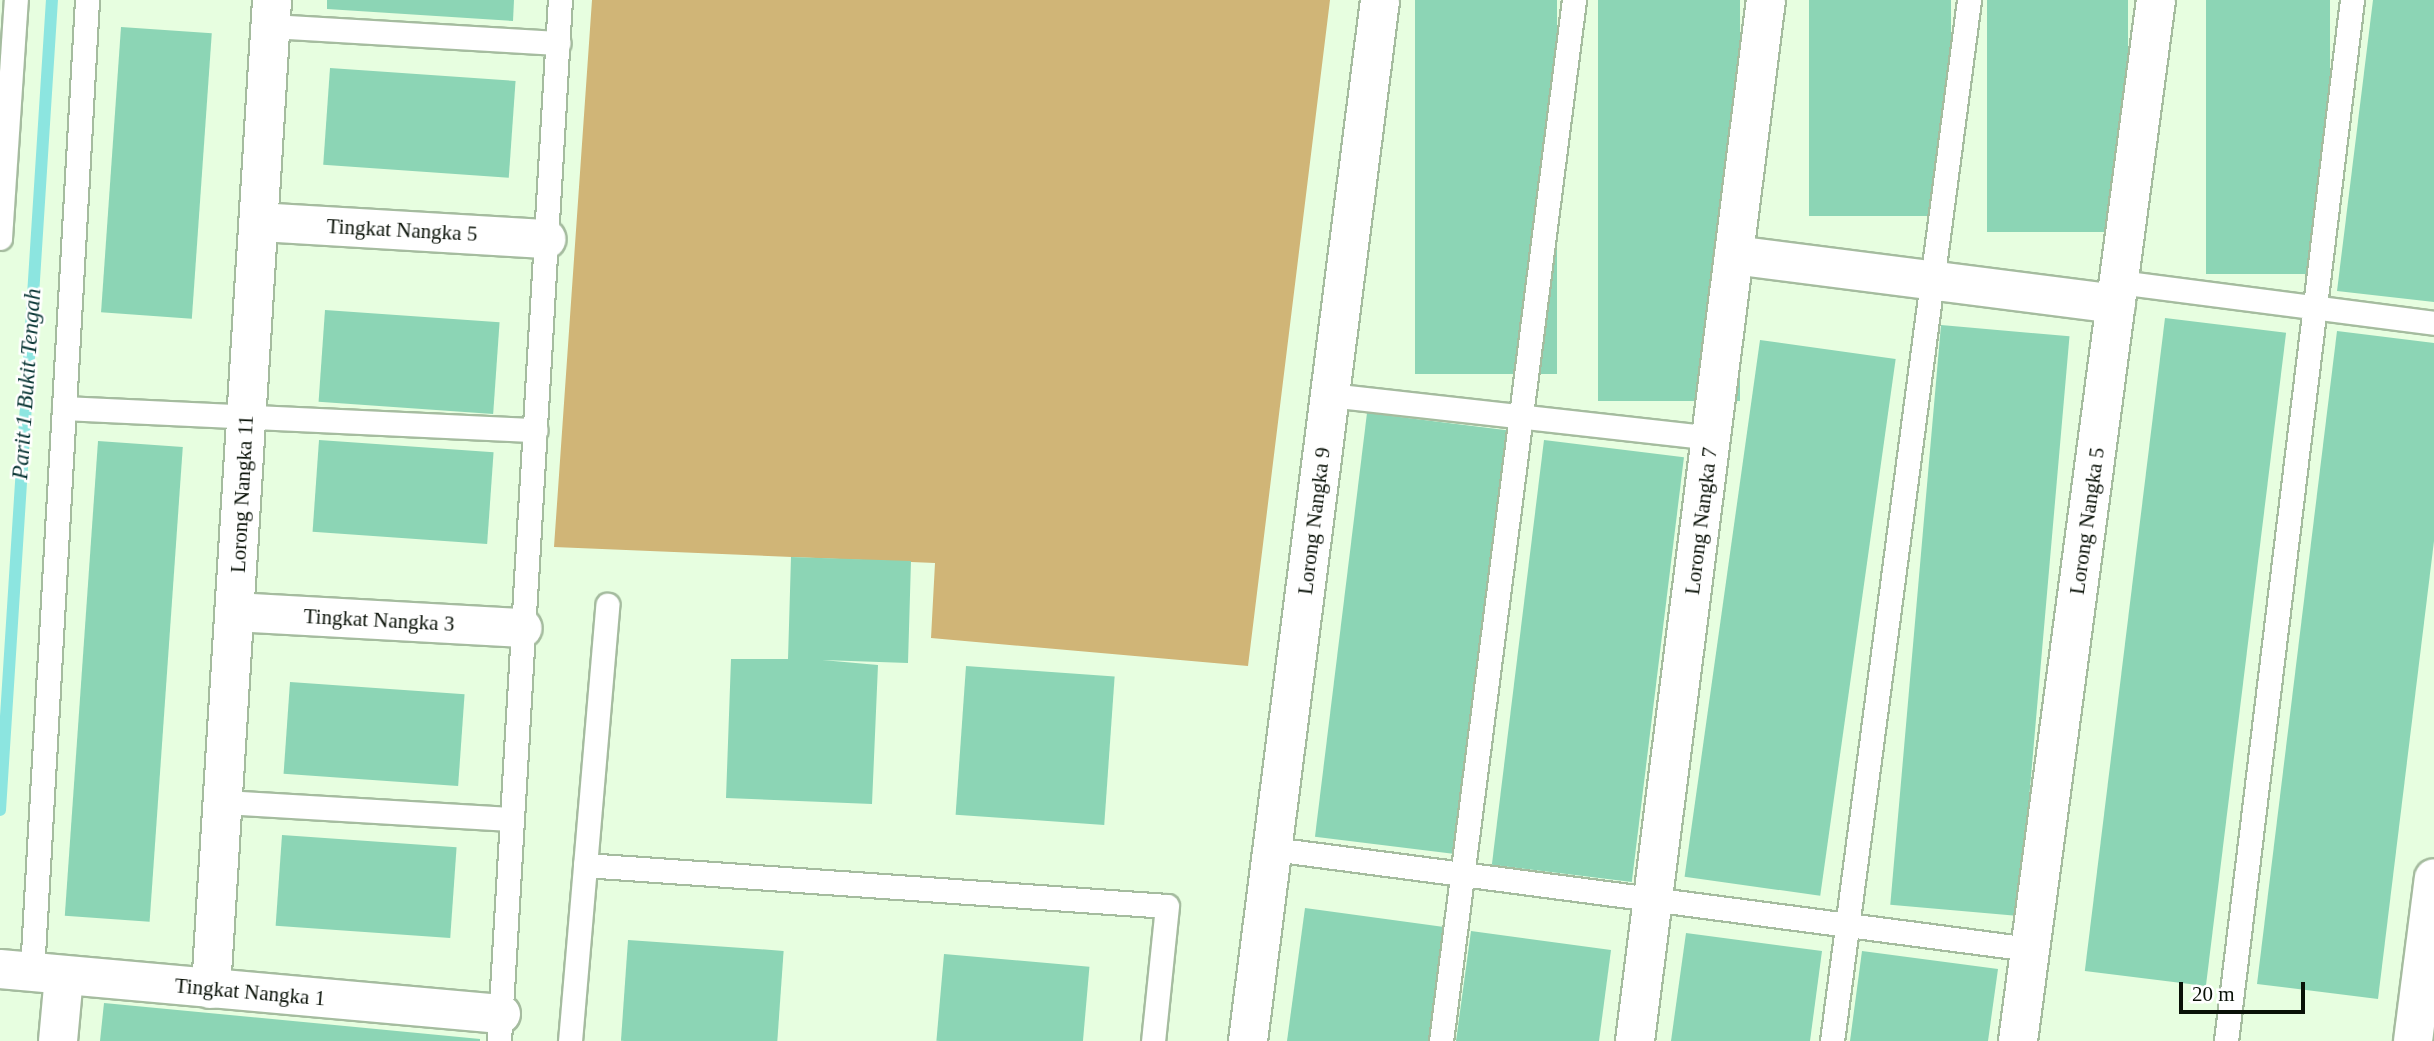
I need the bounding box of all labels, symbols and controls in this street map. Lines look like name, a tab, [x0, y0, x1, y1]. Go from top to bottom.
street label: Tingkat Nangka 5	[326, 213, 478, 247]
water label: Parit 1 Bukit Tengah	[7, 288, 47, 480]
street label: Lorong Nangka 11	[225, 415, 259, 573]
street label: Lorong Nangka 9	[1292, 446, 1336, 596]
street label: Lorong Nangka 7	[1679, 446, 1723, 596]
street label: Lorong Nangka 5	[2064, 446, 2110, 596]
street label: Tingkat Nangka 3	[303, 603, 455, 637]
scale bar	[2182, 968, 2308, 1012]
street label: Tingkat Nangka 1	[174, 973, 326, 1011]
text: 20 m	[2192, 982, 2235, 1006]

